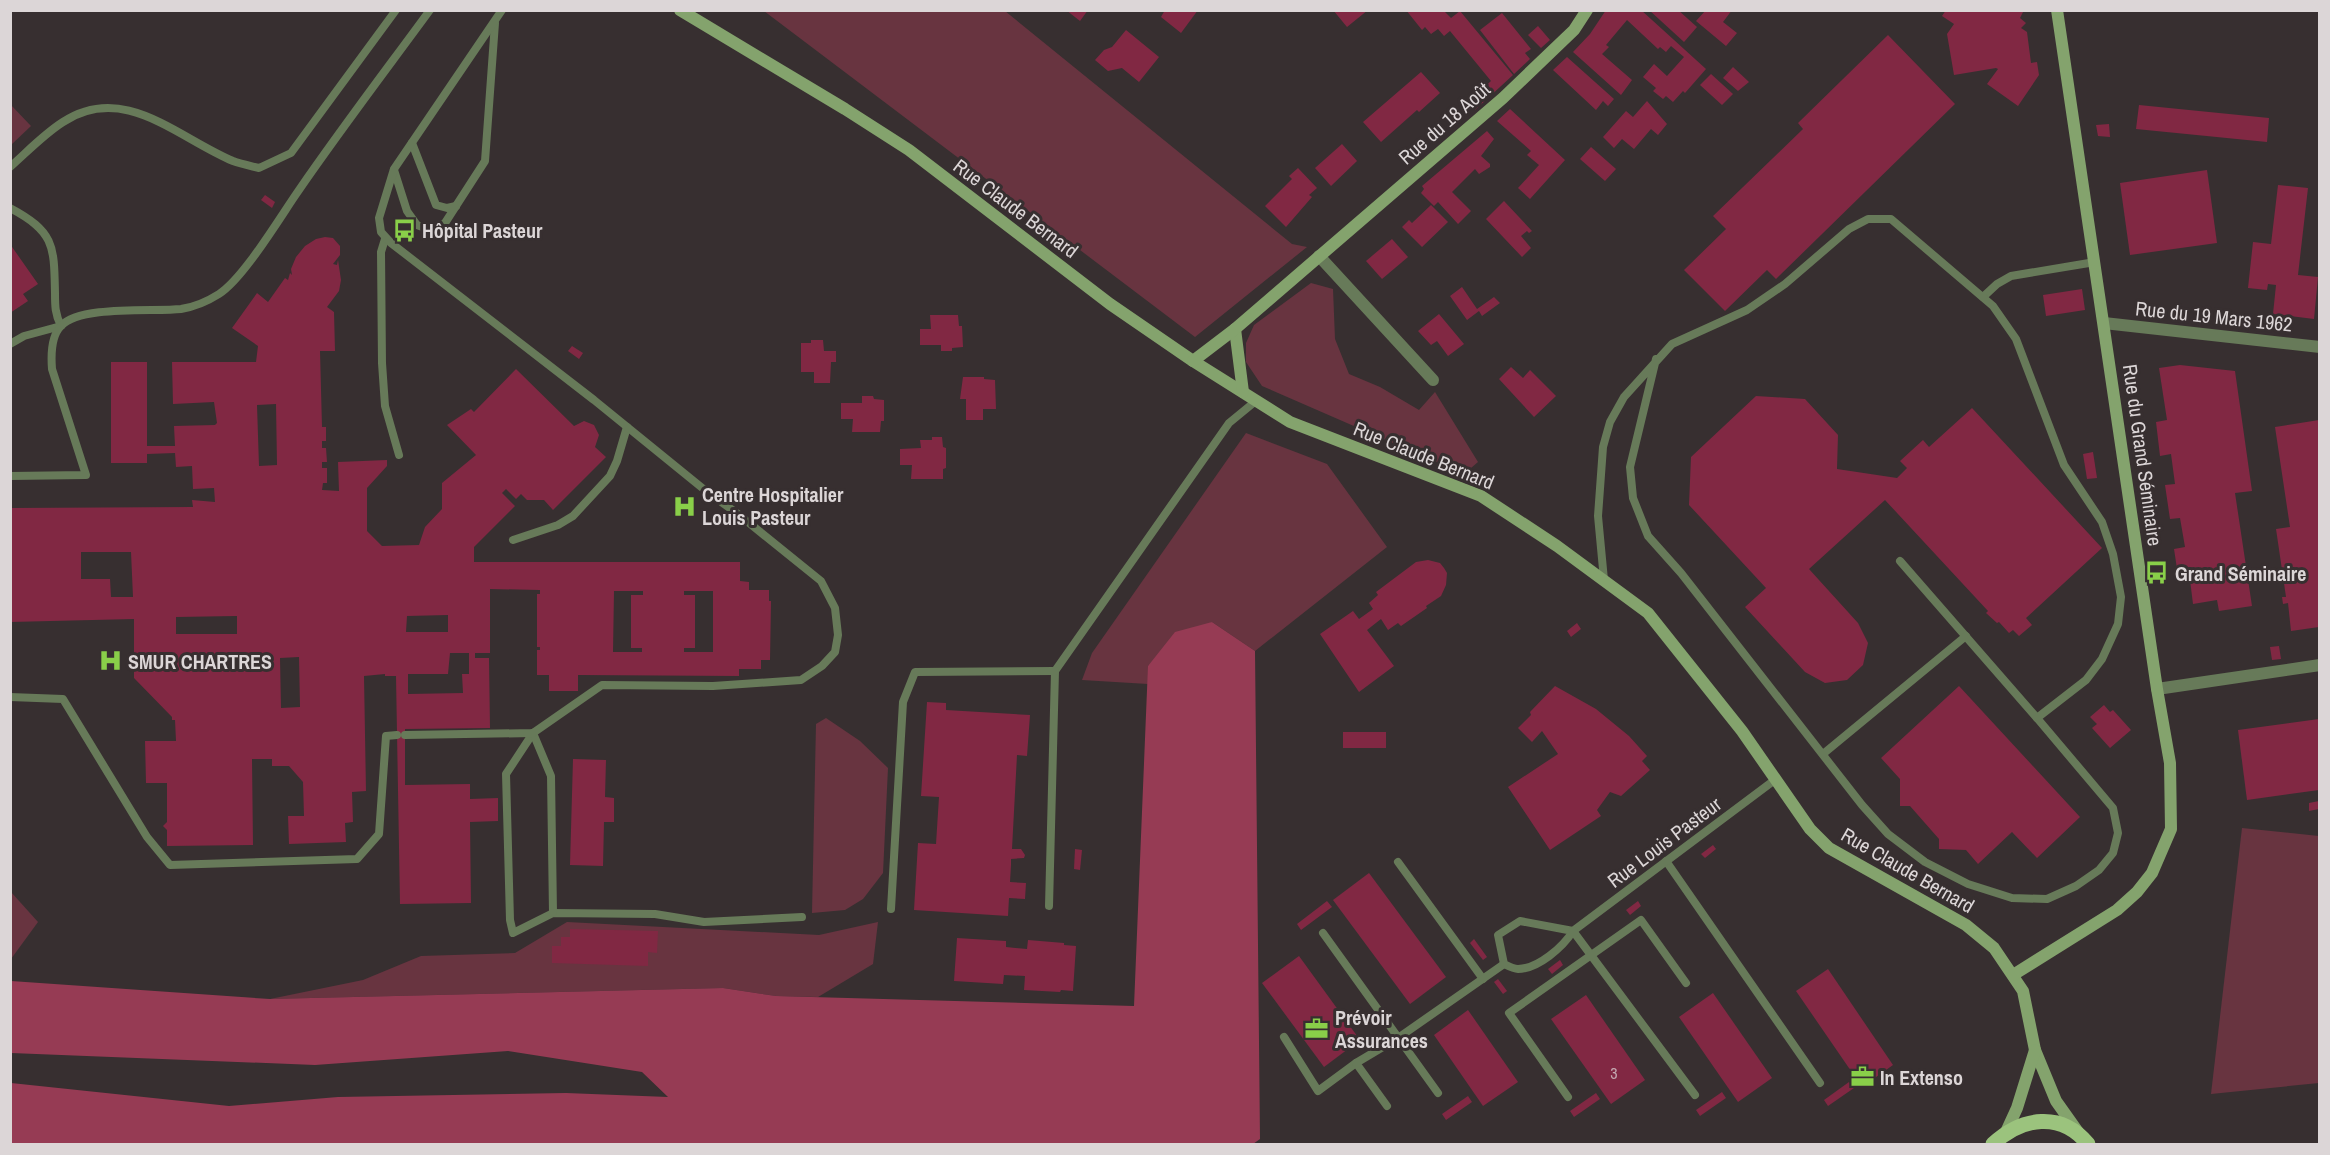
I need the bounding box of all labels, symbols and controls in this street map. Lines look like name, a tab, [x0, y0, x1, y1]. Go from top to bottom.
street label: Rue du 18 Août	[1392, 75, 1496, 170]
street label: Rue Claude Bernard	[948, 152, 1084, 264]
bus stop icon: Hôpital Pasteur	[391, 217, 417, 243]
place label: Hôpital Pasteur	[422, 217, 543, 244]
street label: Rue du 19 Mars 1962	[2134, 294, 2294, 338]
street label: Rue du Grand Séminaire	[2117, 362, 2169, 548]
street label: Rue Claude Bernard	[1350, 414, 1498, 496]
place label: Centre Hospitalier Louis Pasteur	[702, 481, 844, 531]
hospital icon: Centre Hospitalier Louis Pasteur	[671, 493, 697, 519]
bus stop icon: Grand Séminaire	[2144, 560, 2170, 586]
place label: Grand Séminaire	[2175, 560, 2306, 587]
hospital icon: SMUR CHARTRES	[97, 648, 123, 674]
place label: SMUR CHARTRES	[128, 648, 272, 675]
street label: Rue Louis Pasteur	[1602, 790, 1727, 894]
street label: Rue Claude Bernard	[1837, 821, 1979, 919]
place label: Prévoir Assurances	[1335, 1004, 1428, 1054]
office icon: Prévoir Assurances	[1304, 1015, 1330, 1041]
house number: 3	[1610, 1062, 1618, 1084]
office icon: In Extenso	[1849, 1064, 1875, 1090]
place label: In Extenso	[1880, 1064, 1963, 1091]

